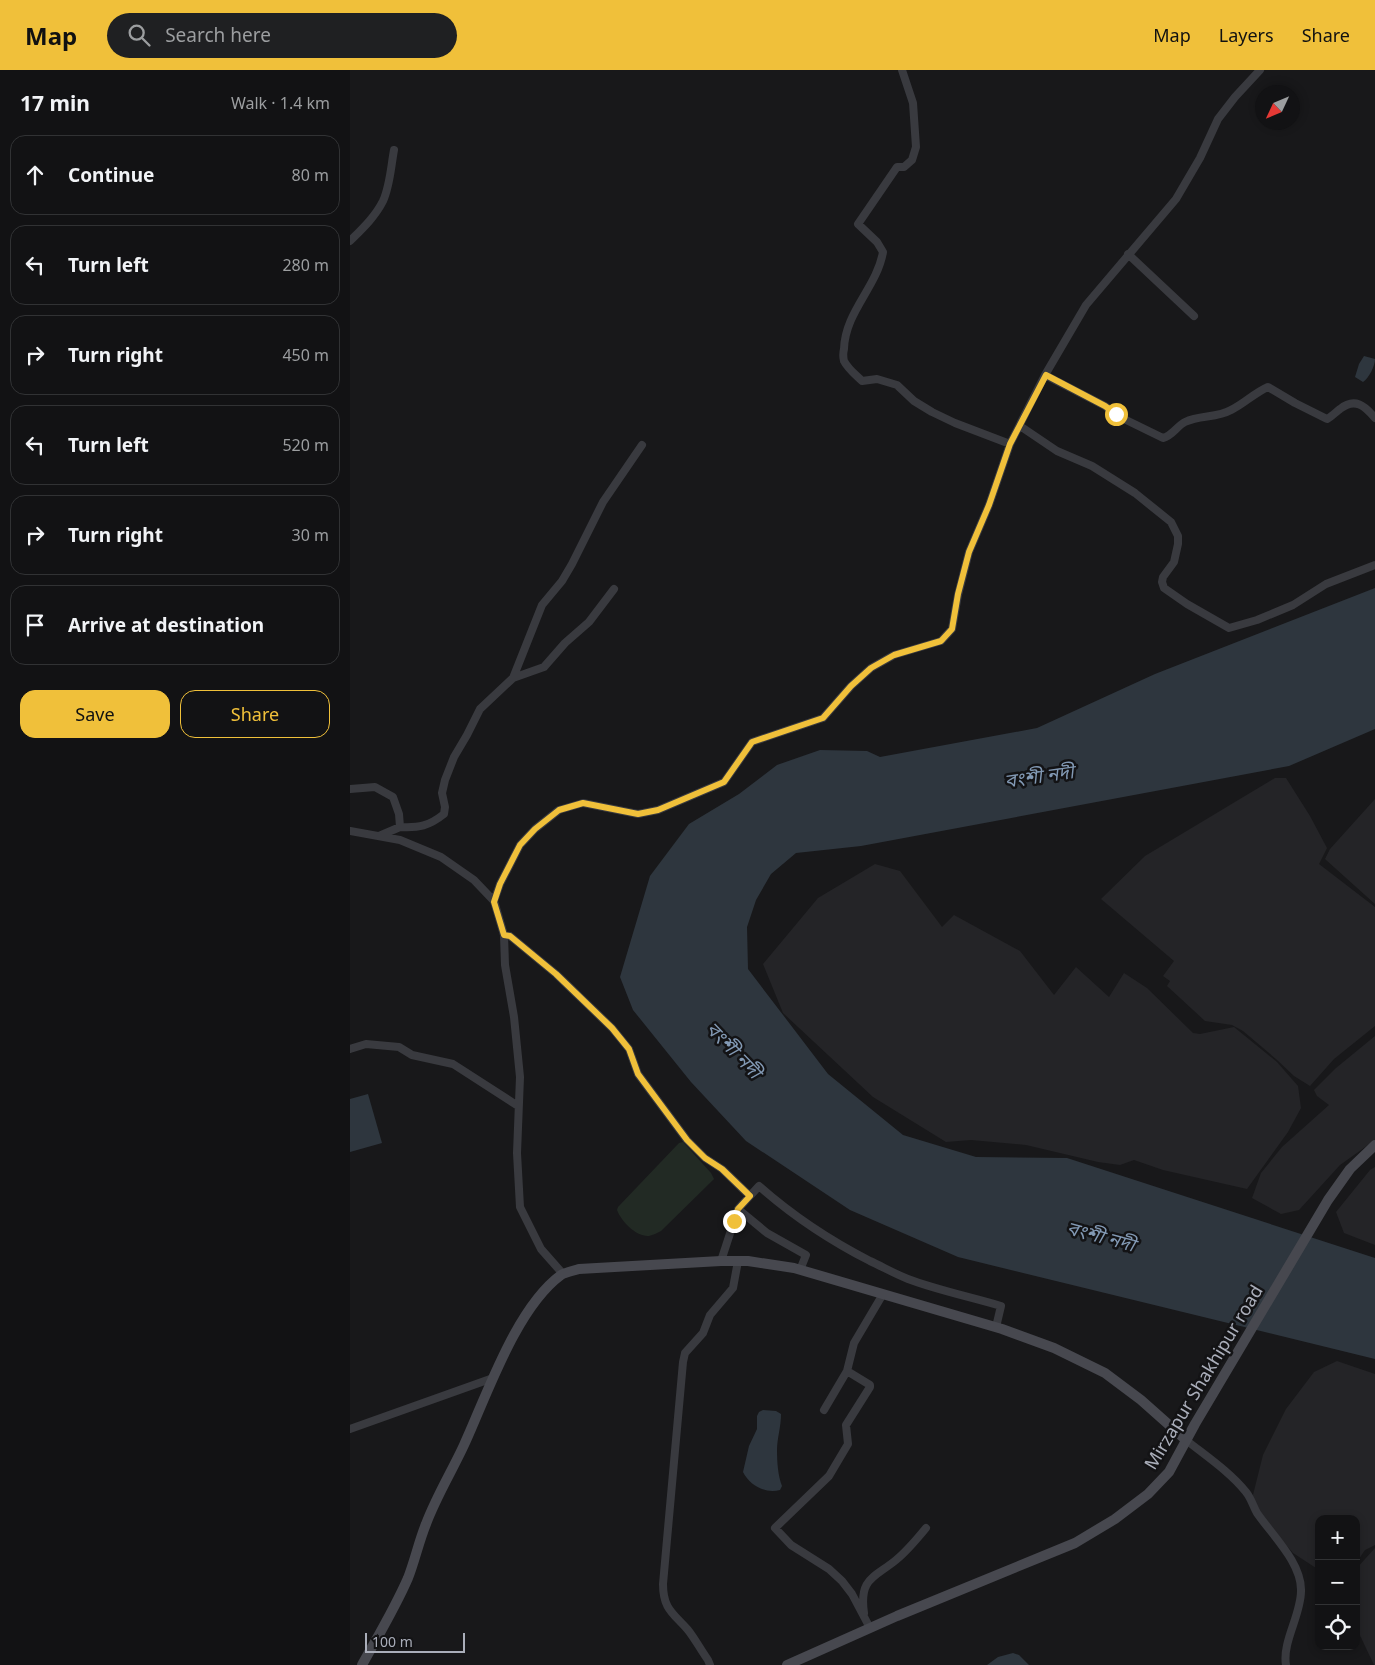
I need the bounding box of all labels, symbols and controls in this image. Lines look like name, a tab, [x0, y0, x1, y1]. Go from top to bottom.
search box	[107, 13, 457, 58]
text: Map	[25, 19, 77, 52]
icon: search	[125, 21, 153, 49]
text: Search here	[165, 22, 271, 48]
text: Map	[1153, 23, 1191, 47]
text: Layers	[1219, 23, 1274, 47]
text: Share	[1302, 23, 1350, 47]
north arrow	[1255, 85, 1300, 130]
text: 17 min	[20, 89, 90, 117]
text: Walk · 1.4 km	[231, 92, 330, 114]
icon: ahead	[21, 161, 49, 189]
text: Continue	[68, 162, 154, 188]
text: 80 m	[292, 164, 329, 186]
icon: left	[21, 251, 49, 279]
text: Turn left	[68, 252, 149, 278]
text: 280 m	[282, 254, 329, 276]
icon: right	[21, 341, 49, 369]
text: Turn right	[68, 342, 163, 368]
text: 450 m	[282, 344, 329, 366]
route start	[1105, 403, 1128, 426]
icon: left	[21, 431, 49, 459]
text: Turn left	[68, 432, 149, 458]
text: 520 m	[282, 434, 329, 456]
icon: right	[21, 521, 49, 549]
text: Turn right	[68, 522, 163, 548]
text: 30 m	[292, 524, 329, 546]
icon: arrive	[21, 611, 49, 639]
text: Arrive at destination	[68, 612, 264, 638]
button: Save	[20, 690, 170, 738]
button: Share	[180, 690, 330, 738]
water label: বংশী নদী	[1003, 758, 1079, 794]
water label: বংশী নদী	[700, 1016, 770, 1087]
route end	[723, 1210, 746, 1233]
water label: বংশী নদী	[1064, 1214, 1142, 1259]
street label: Mirzapur Shakhipur road	[1138, 1280, 1268, 1474]
map controls	[1315, 1515, 1360, 1650]
button: +	[1315, 1515, 1360, 1560]
button: −	[1315, 1560, 1360, 1605]
button: locate	[1315, 1605, 1360, 1650]
scale bar	[365, 1630, 465, 1653]
text: 100 m	[372, 1632, 413, 1651]

